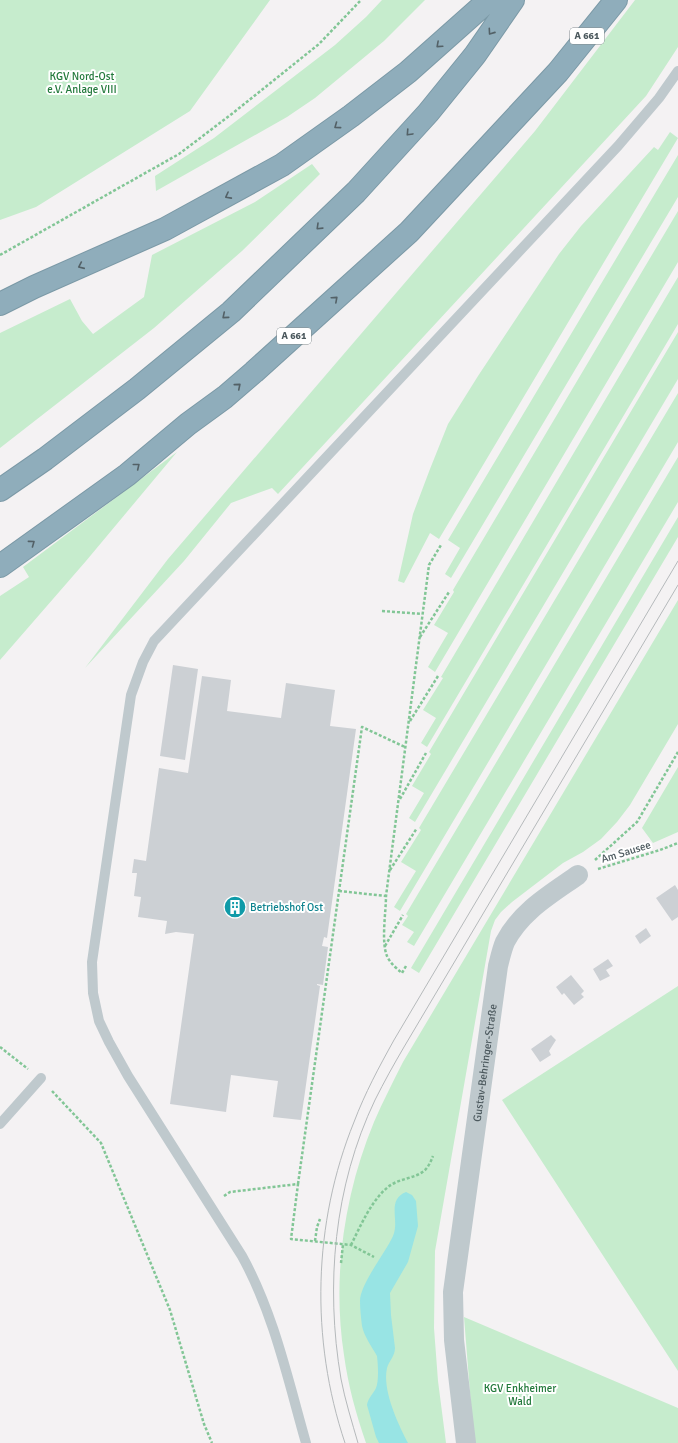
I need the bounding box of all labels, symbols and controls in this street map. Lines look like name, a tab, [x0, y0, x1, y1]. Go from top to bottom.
one-way arrow	[488, 28, 496, 35]
road number: A 661	[570, 28, 604, 44]
one-way arrow	[436, 40, 444, 47]
park label: KGV Nord-Ost e.V. Anlage VIII	[47, 70, 117, 96]
one-way arrow	[335, 121, 342, 128]
one-way arrow	[407, 128, 414, 136]
one-way arrow	[225, 191, 232, 198]
one-way arrow	[316, 222, 324, 230]
one-way arrow	[77, 261, 85, 269]
one-way arrow	[331, 297, 338, 304]
one-way arrow	[222, 312, 230, 319]
road number: A 661	[277, 328, 311, 344]
one-way arrow	[234, 383, 241, 390]
one-way arrow	[132, 464, 139, 471]
one-way arrow	[27, 541, 34, 548]
street label: Am Sausee	[599, 838, 653, 866]
building icon: Betriebshof Ost	[222, 894, 248, 920]
place label: Betriebshof Ost	[250, 901, 323, 914]
street label: Gustav-Behringer-Straße	[470, 1003, 499, 1123]
park label: KGV Enkheimer Wald	[484, 1382, 556, 1408]

